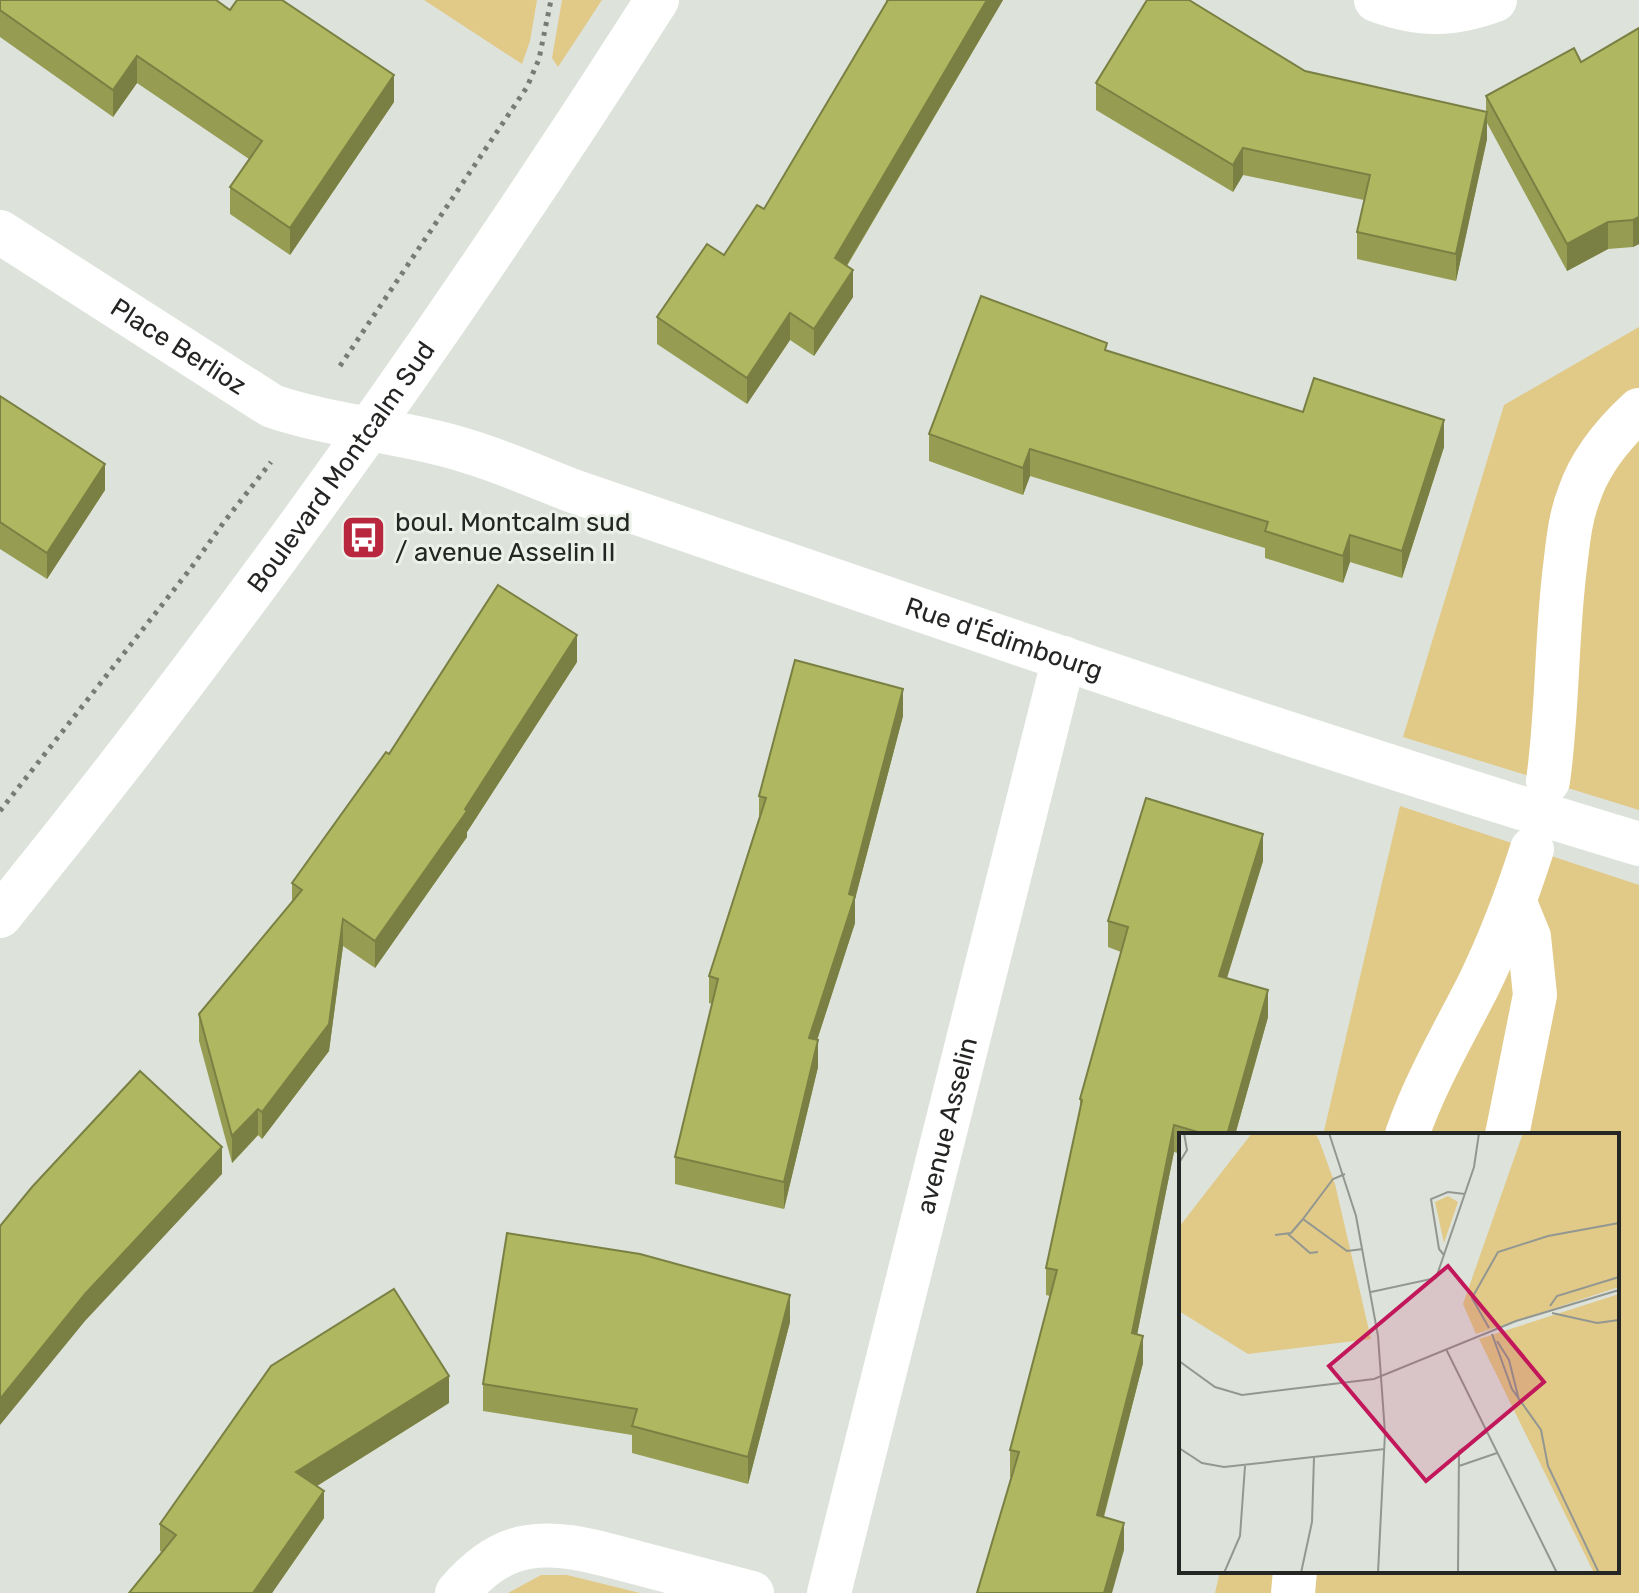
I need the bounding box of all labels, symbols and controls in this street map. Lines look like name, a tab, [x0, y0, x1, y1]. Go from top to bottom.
street label: Place Berlioz	[105, 292, 252, 402]
street label: Boulevard Montcalm Sud	[241, 336, 442, 599]
place label: boul. Montcalm sud / avenue Asselin II	[395, 507, 630, 568]
bus stop icon: boul. Montcalm sud / avenue Asselin II	[340, 513, 388, 561]
street label: Rue d'Édimbourg	[901, 591, 1107, 687]
street label: avenue Asselin	[910, 1034, 984, 1217]
inset map	[1179, 1133, 1619, 1573]

